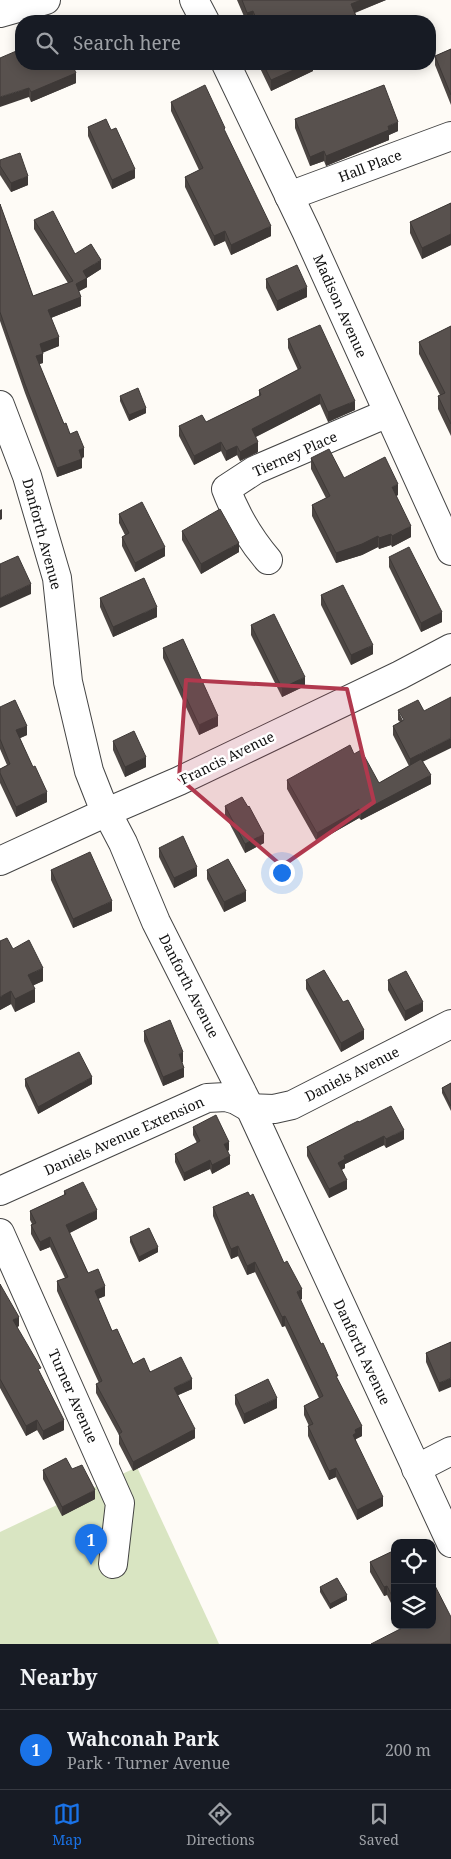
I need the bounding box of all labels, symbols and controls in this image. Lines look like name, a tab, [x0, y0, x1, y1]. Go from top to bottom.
search box	[15, 15, 436, 70]
icon: search	[33, 29, 61, 57]
text: Search here	[73, 30, 181, 56]
street label: Hall Place	[335, 145, 404, 186]
street label: Madison Avenue	[309, 251, 372, 360]
street label: Tierney Place	[250, 427, 340, 481]
street label: Danforth Avenue	[18, 476, 66, 592]
street label: Francis Avenue	[176, 726, 277, 789]
your location	[269, 860, 295, 886]
street label: Danforth Avenue	[155, 930, 224, 1041]
street label: Daniels Avenue	[301, 1042, 402, 1105]
street label: Daniels Avenue Extension	[41, 1092, 207, 1179]
street label: Danforth Avenue	[330, 1296, 395, 1408]
street label: Turner Avenue	[44, 1346, 103, 1446]
pin: 1	[75, 1524, 107, 1565]
map controls	[391, 1539, 436, 1629]
button: locate	[391, 1539, 436, 1584]
button: layers	[391, 1584, 436, 1629]
text: Nearby	[20, 1663, 98, 1691]
text: Wahconah Park	[67, 1726, 219, 1752]
text: 1	[31, 1739, 41, 1761]
text: 200 m	[385, 1739, 431, 1761]
text: Park · Turner Avenue	[67, 1752, 230, 1774]
tab: Map	[52, 1800, 82, 1849]
tab: Directions	[186, 1800, 255, 1849]
tab: Saved	[359, 1800, 399, 1849]

